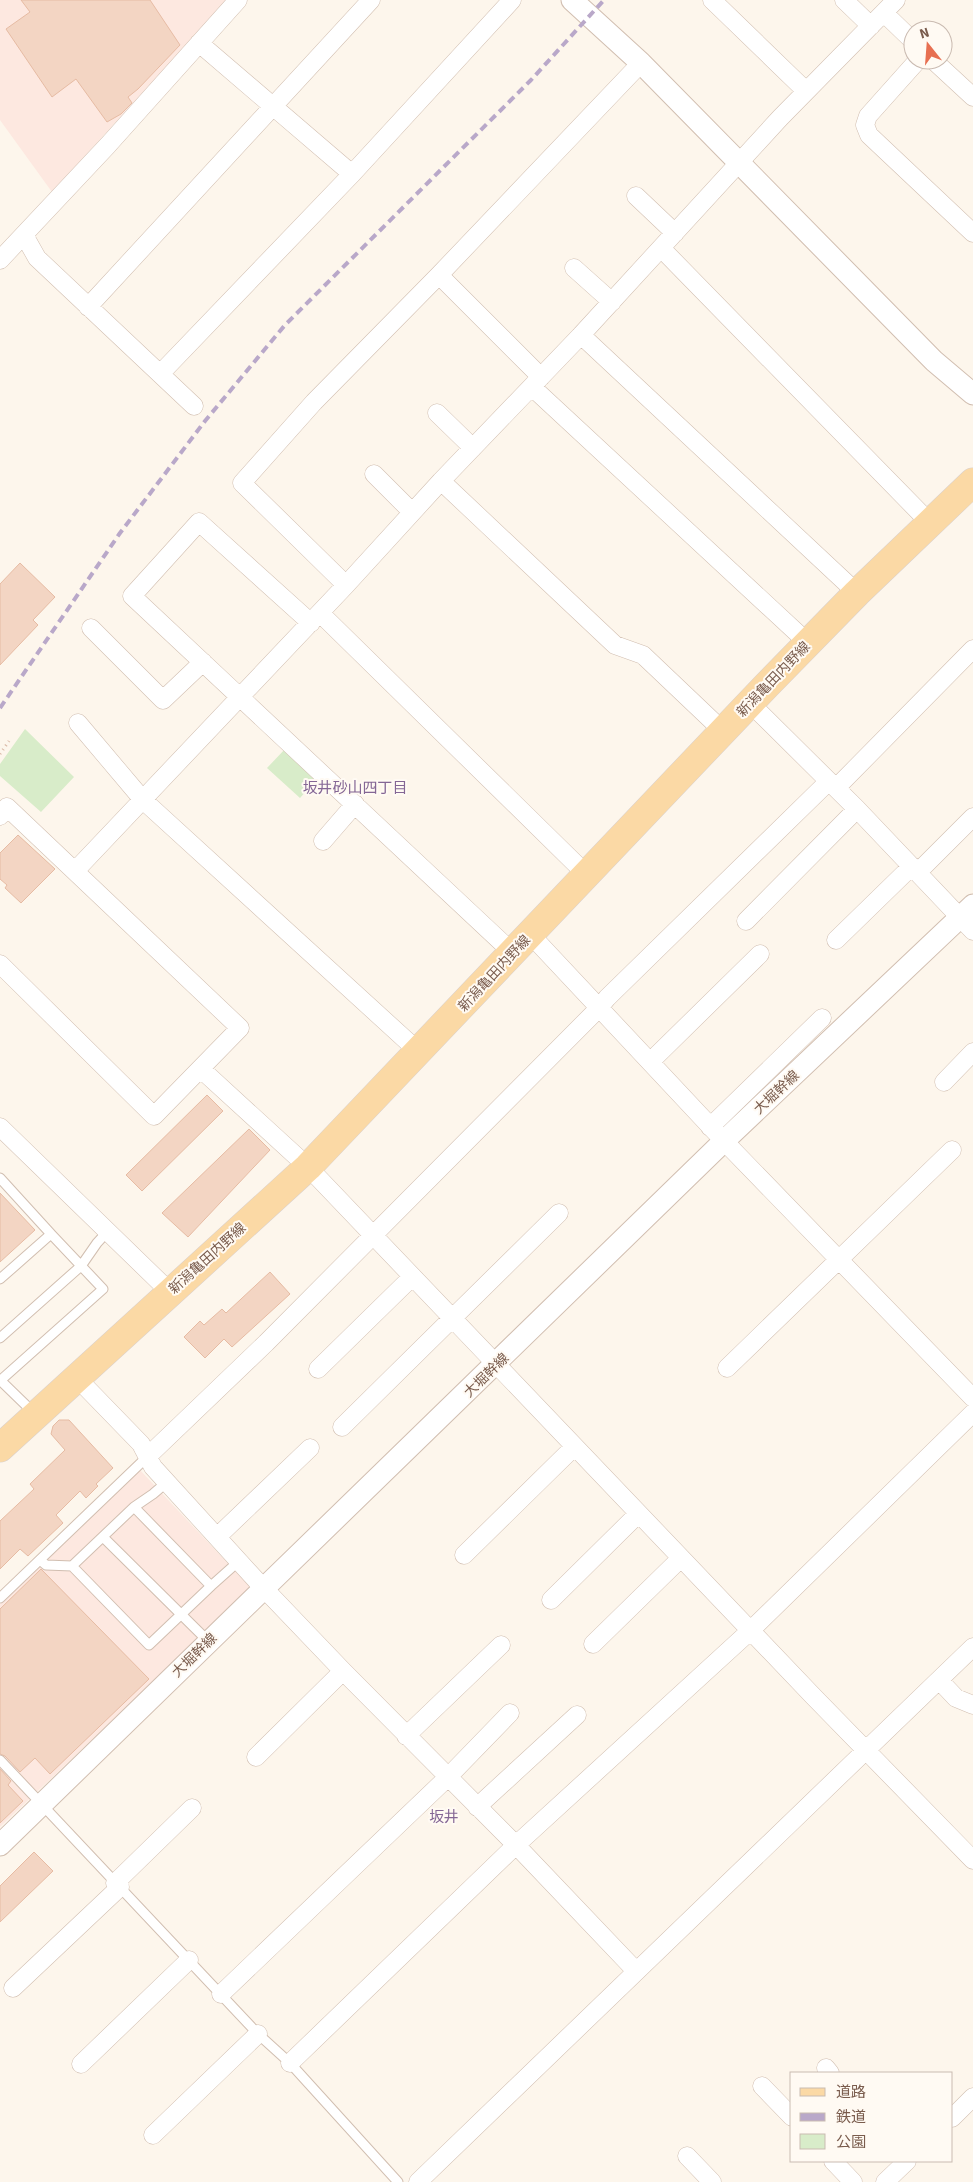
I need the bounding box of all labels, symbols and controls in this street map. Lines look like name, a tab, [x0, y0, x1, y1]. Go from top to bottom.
north arrow	[903, 20, 953, 70]
text: N	[917, 23, 932, 44]
street label: 新潟亀田内野線	[732, 638, 815, 722]
district label: 坂井砂山四丁目	[302, 778, 408, 799]
street label: 新潟亀田内野線	[454, 931, 535, 1016]
street label: 大堀幹線	[749, 1066, 804, 1119]
street label: 新潟亀田内野線	[165, 1219, 251, 1299]
street label: 大堀幹線	[460, 1349, 514, 1402]
street label: 大堀幹線	[168, 1629, 222, 1682]
district label: 坂井	[429, 1807, 459, 1828]
legend	[790, 2072, 953, 2162]
text: 道路	[836, 2082, 866, 2103]
text: 鉄道	[836, 2107, 866, 2128]
text: 公園	[836, 2132, 866, 2153]

